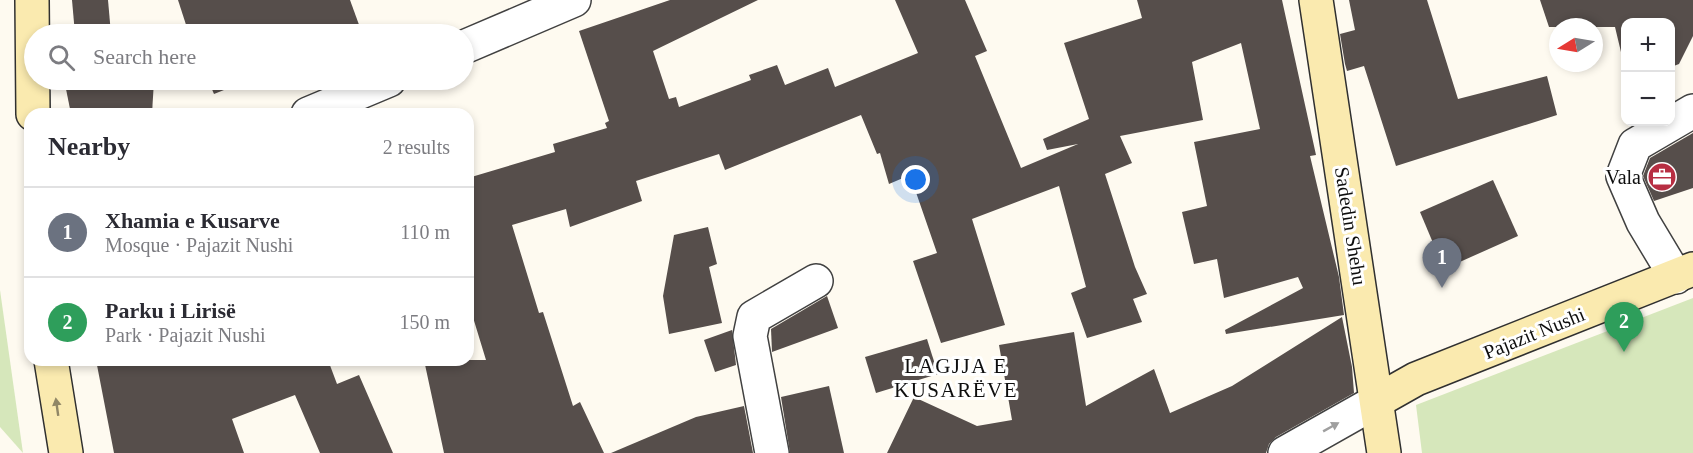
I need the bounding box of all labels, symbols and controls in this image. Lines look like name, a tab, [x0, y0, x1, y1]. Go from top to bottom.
north arrow	[1549, 18, 1603, 72]
map controls	[1621, 18, 1675, 126]
button: +	[1621, 18, 1675, 72]
search box	[24, 24, 474, 90]
icon: search	[45, 41, 78, 74]
text: Search here	[93, 44, 196, 69]
button: −	[1621, 72, 1675, 126]
text: Nearby	[48, 132, 130, 161]
text: 2 results	[383, 136, 450, 158]
office icon: Vala	[1646, 161, 1678, 193]
your location	[901, 165, 930, 194]
street label: Sadedin Shehu	[1331, 165, 1371, 287]
place label: Vala	[1605, 166, 1641, 188]
text: Xhamia e Kusarve	[105, 208, 280, 233]
text: 1	[63, 221, 73, 243]
text: 110 m	[400, 221, 450, 243]
text: Mosque · Pajazit Nushi	[105, 234, 293, 256]
pin: 1	[1422, 238, 1462, 288]
text: Parku i Lirisë	[105, 298, 236, 323]
pin: 2	[1604, 302, 1644, 352]
street label: Pajazit Nushi	[1480, 303, 1589, 364]
text: 2	[63, 311, 73, 333]
text: 150 m	[399, 311, 450, 333]
text: Park · Pajazit Nushi	[105, 324, 266, 346]
district label: LAGJJA E KUSARËVE	[894, 354, 1018, 402]
one-way arrow	[53, 397, 62, 416]
one-way arrow	[1323, 422, 1340, 432]

